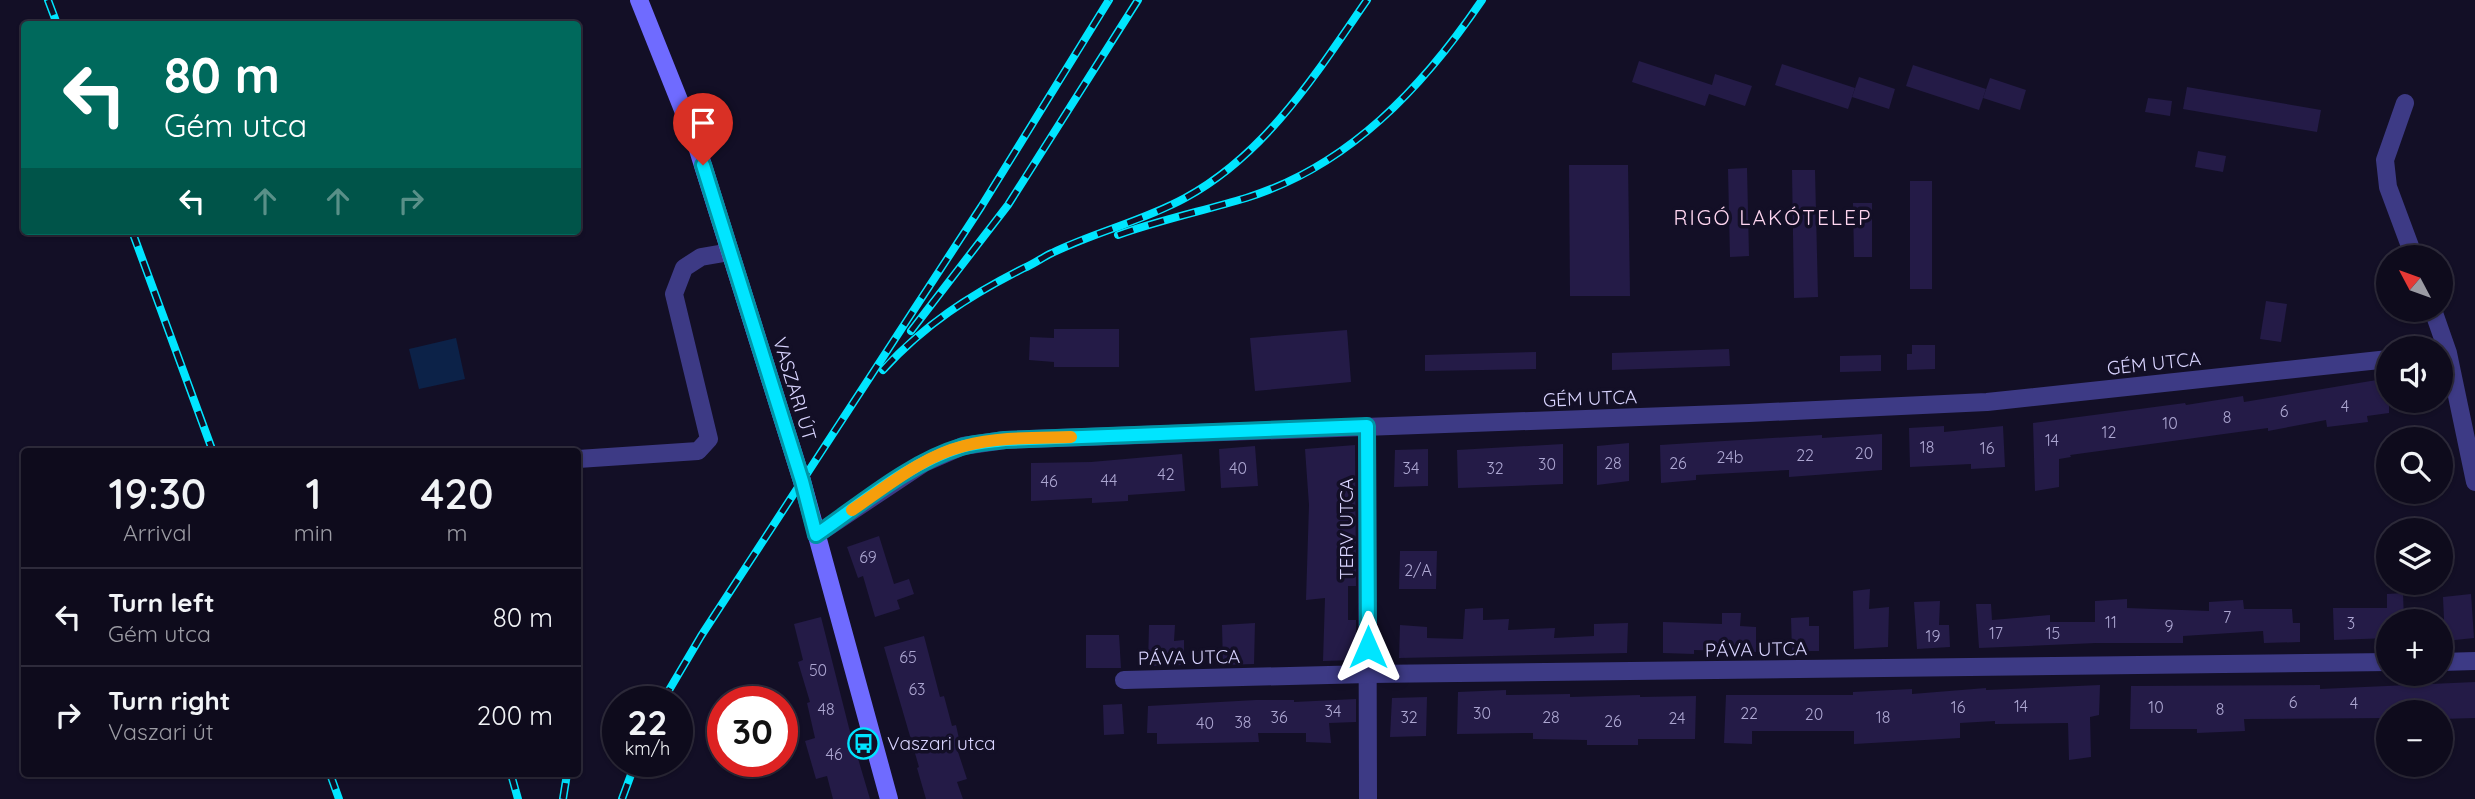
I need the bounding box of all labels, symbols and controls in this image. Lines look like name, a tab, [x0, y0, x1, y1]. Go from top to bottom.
text: 80 m	[164, 44, 280, 105]
icon: left	[49, 49, 140, 140]
pin	[673, 93, 733, 165]
icon: arrive	[684, 104, 722, 142]
text: Gém utca	[164, 105, 307, 145]
icon: left	[173, 182, 211, 220]
icon: ahead	[246, 182, 284, 220]
icon: ahead	[319, 182, 357, 220]
icon: right	[392, 182, 430, 220]
district label: RIGÓ LAKÓTELEP	[1674, 204, 1872, 230]
north arrow	[2376, 245, 2454, 322]
map controls	[2376, 245, 2453, 777]
street label: VASZARI ÚT	[768, 334, 822, 444]
button: sound	[2376, 336, 2453, 413]
street label: GÉM UTCA	[2106, 346, 2202, 380]
street label: GÉM UTCA	[1542, 384, 1638, 412]
house number: 4	[2341, 396, 2349, 416]
house number: 6	[2280, 401, 2289, 421]
house number: 8	[2223, 407, 2231, 427]
house number: 10	[2162, 413, 2178, 433]
house number: 12	[2102, 422, 2117, 442]
button: search	[2376, 427, 2453, 504]
house number: 14	[2045, 430, 2059, 450]
house number: 18	[1920, 437, 1934, 457]
house number: 16	[1980, 438, 1995, 458]
house number: 20	[1855, 443, 1873, 463]
house number: 22	[1796, 445, 1814, 465]
house number: 24b	[1717, 447, 1743, 467]
house number: 28	[1604, 453, 1622, 473]
house number: 26	[1669, 453, 1687, 473]
house number: 30	[1538, 454, 1556, 474]
house number: 40	[1229, 458, 1247, 478]
house number: 34	[1403, 458, 1419, 478]
house number: 32	[1486, 458, 1504, 478]
house number: 42	[1157, 464, 1175, 484]
text: 19:30	[108, 467, 206, 520]
text: 1	[305, 467, 321, 520]
text: 420	[420, 467, 494, 520]
house number: 44	[1101, 470, 1117, 490]
house number: 46	[1040, 471, 1058, 491]
street label: TERV UTCA	[1334, 478, 1358, 580]
text: Arrival	[123, 518, 192, 547]
text: min	[294, 518, 333, 547]
text: m	[447, 518, 468, 547]
button: layers	[2376, 518, 2453, 595]
house number: 69	[859, 547, 877, 567]
house number: 2/A	[1404, 560, 1432, 580]
text: Turn left	[108, 586, 215, 619]
icon: left	[49, 598, 87, 636]
text: 80 m	[493, 601, 553, 634]
house number: 7	[2223, 607, 2231, 627]
button: +	[2376, 609, 2453, 686]
position arrow	[1331, 610, 1405, 684]
house number: 11	[2105, 612, 2117, 632]
house number: 3	[2347, 613, 2355, 633]
house number: 9	[2165, 616, 2174, 636]
text: Gém utca	[108, 619, 211, 648]
house number: 17	[1989, 623, 2003, 643]
house number: 15	[2046, 623, 2060, 643]
house number: 19	[1926, 626, 1940, 646]
street label: PÁVA UTCA	[1705, 636, 1807, 662]
street label: PÁVA UTCA	[1138, 644, 1240, 670]
house number: 65	[899, 647, 917, 667]
house number: 50	[809, 660, 827, 680]
house number: 63	[909, 679, 926, 699]
text: Turn right	[108, 684, 230, 717]
speed limit sign: 30	[707, 686, 798, 777]
house number: 6	[2289, 692, 2298, 712]
house number: 4	[2350, 693, 2358, 713]
icon: right	[49, 696, 87, 734]
house number: 14	[2014, 696, 2028, 716]
house number: 16	[1951, 697, 1966, 717]
house number: 10	[2148, 697, 2164, 717]
text: 200 m	[477, 699, 553, 732]
house number: 48	[817, 699, 835, 719]
house number: 8	[2216, 699, 2224, 719]
text: 22	[628, 700, 667, 744]
button: −	[2376, 700, 2453, 777]
house number: 34	[1325, 701, 1341, 721]
house number: 30	[1473, 703, 1491, 723]
house number: 22	[1740, 703, 1758, 723]
house number: 20	[1805, 704, 1823, 724]
house number: 36	[1271, 707, 1288, 727]
house number: 32	[1400, 707, 1418, 727]
house number: 28	[1542, 707, 1560, 727]
house number: 18	[1876, 707, 1890, 727]
house number: 24	[1668, 708, 1686, 728]
house number: 26	[1604, 711, 1622, 731]
house number: 38	[1234, 712, 1252, 732]
house number: 40	[1196, 713, 1214, 733]
text: Vaszari út	[108, 717, 214, 746]
bus stop icon: Vaszari utca	[847, 726, 881, 760]
place label: Vaszari utca	[887, 731, 996, 755]
text: km/h	[625, 737, 670, 760]
house number: 46	[825, 744, 843, 764]

